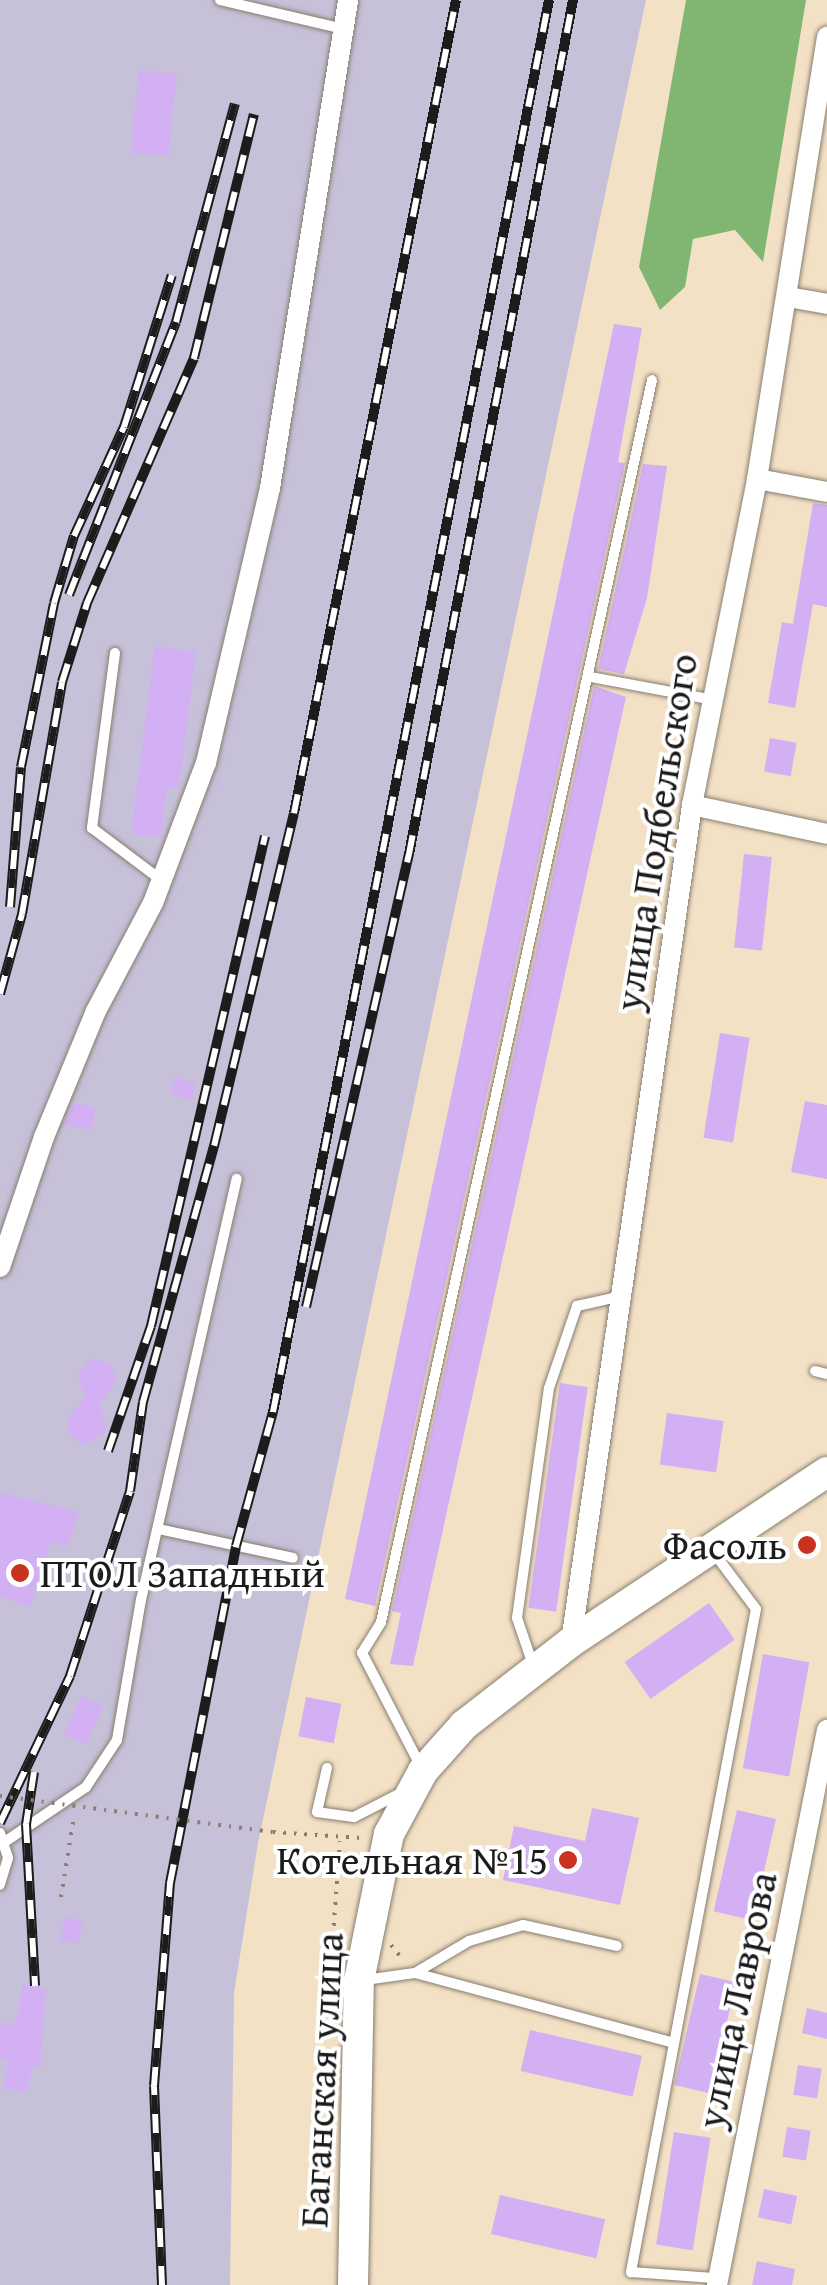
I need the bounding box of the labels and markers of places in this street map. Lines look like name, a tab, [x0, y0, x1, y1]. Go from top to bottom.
place label: Фасоль	[663, 1521, 787, 1569]
marker: Фасоль	[796, 1534, 818, 1556]
place label: ПТОЛ Западный	[40, 1549, 325, 1597]
marker: ПТОЛ Западный	[9, 1562, 31, 1584]
place label: Котельная №15	[276, 1836, 548, 1884]
marker: Котельная №15	[557, 1849, 579, 1871]

